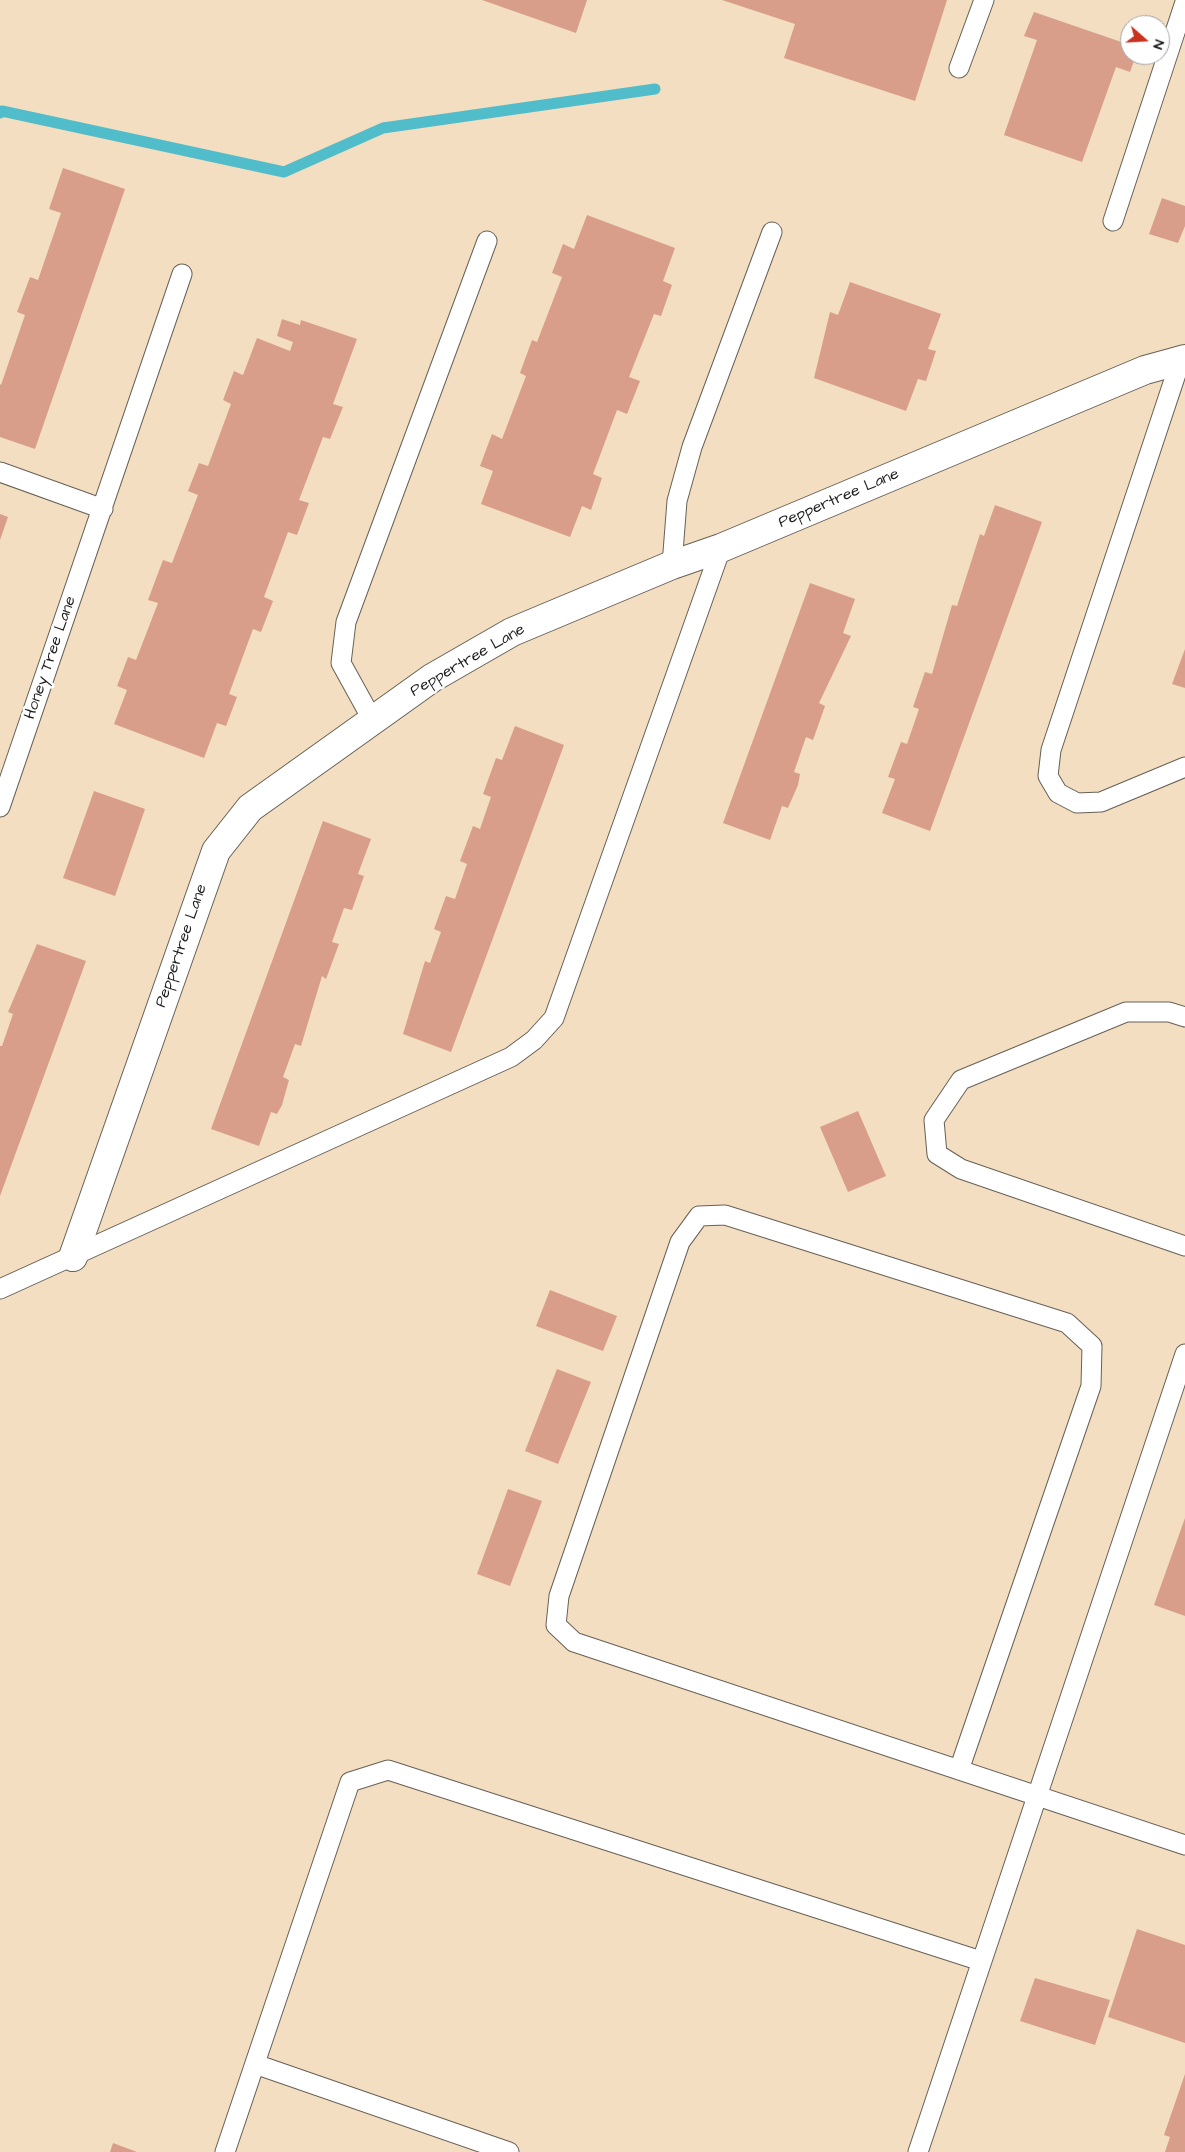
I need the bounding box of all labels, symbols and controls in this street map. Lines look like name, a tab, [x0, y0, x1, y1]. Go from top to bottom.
north arrow	[1120, 15, 1170, 65]
text: N	[1147, 37, 1169, 52]
street label: Peppertree Lane	[776, 465, 902, 533]
street label: Honey Tree Lane	[21, 594, 81, 722]
street label: Peppertree Lane	[407, 620, 529, 702]
street label: Peppertree Lane	[152, 882, 212, 1010]

